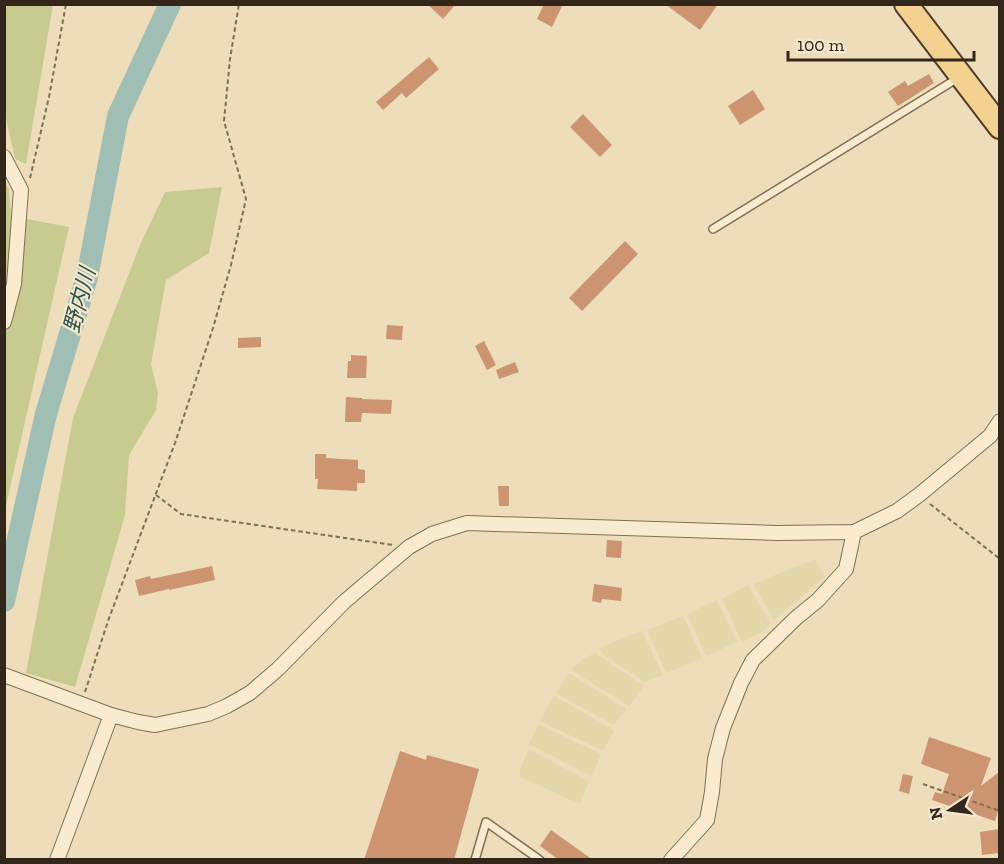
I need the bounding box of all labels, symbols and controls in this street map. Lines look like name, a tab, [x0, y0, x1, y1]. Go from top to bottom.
scale bar	[788, 24, 974, 62]
text: 100 m	[797, 34, 845, 56]
water label: 野内川	[58, 263, 102, 336]
north arrow	[920, 780, 980, 840]
text: N	[925, 805, 946, 821]

